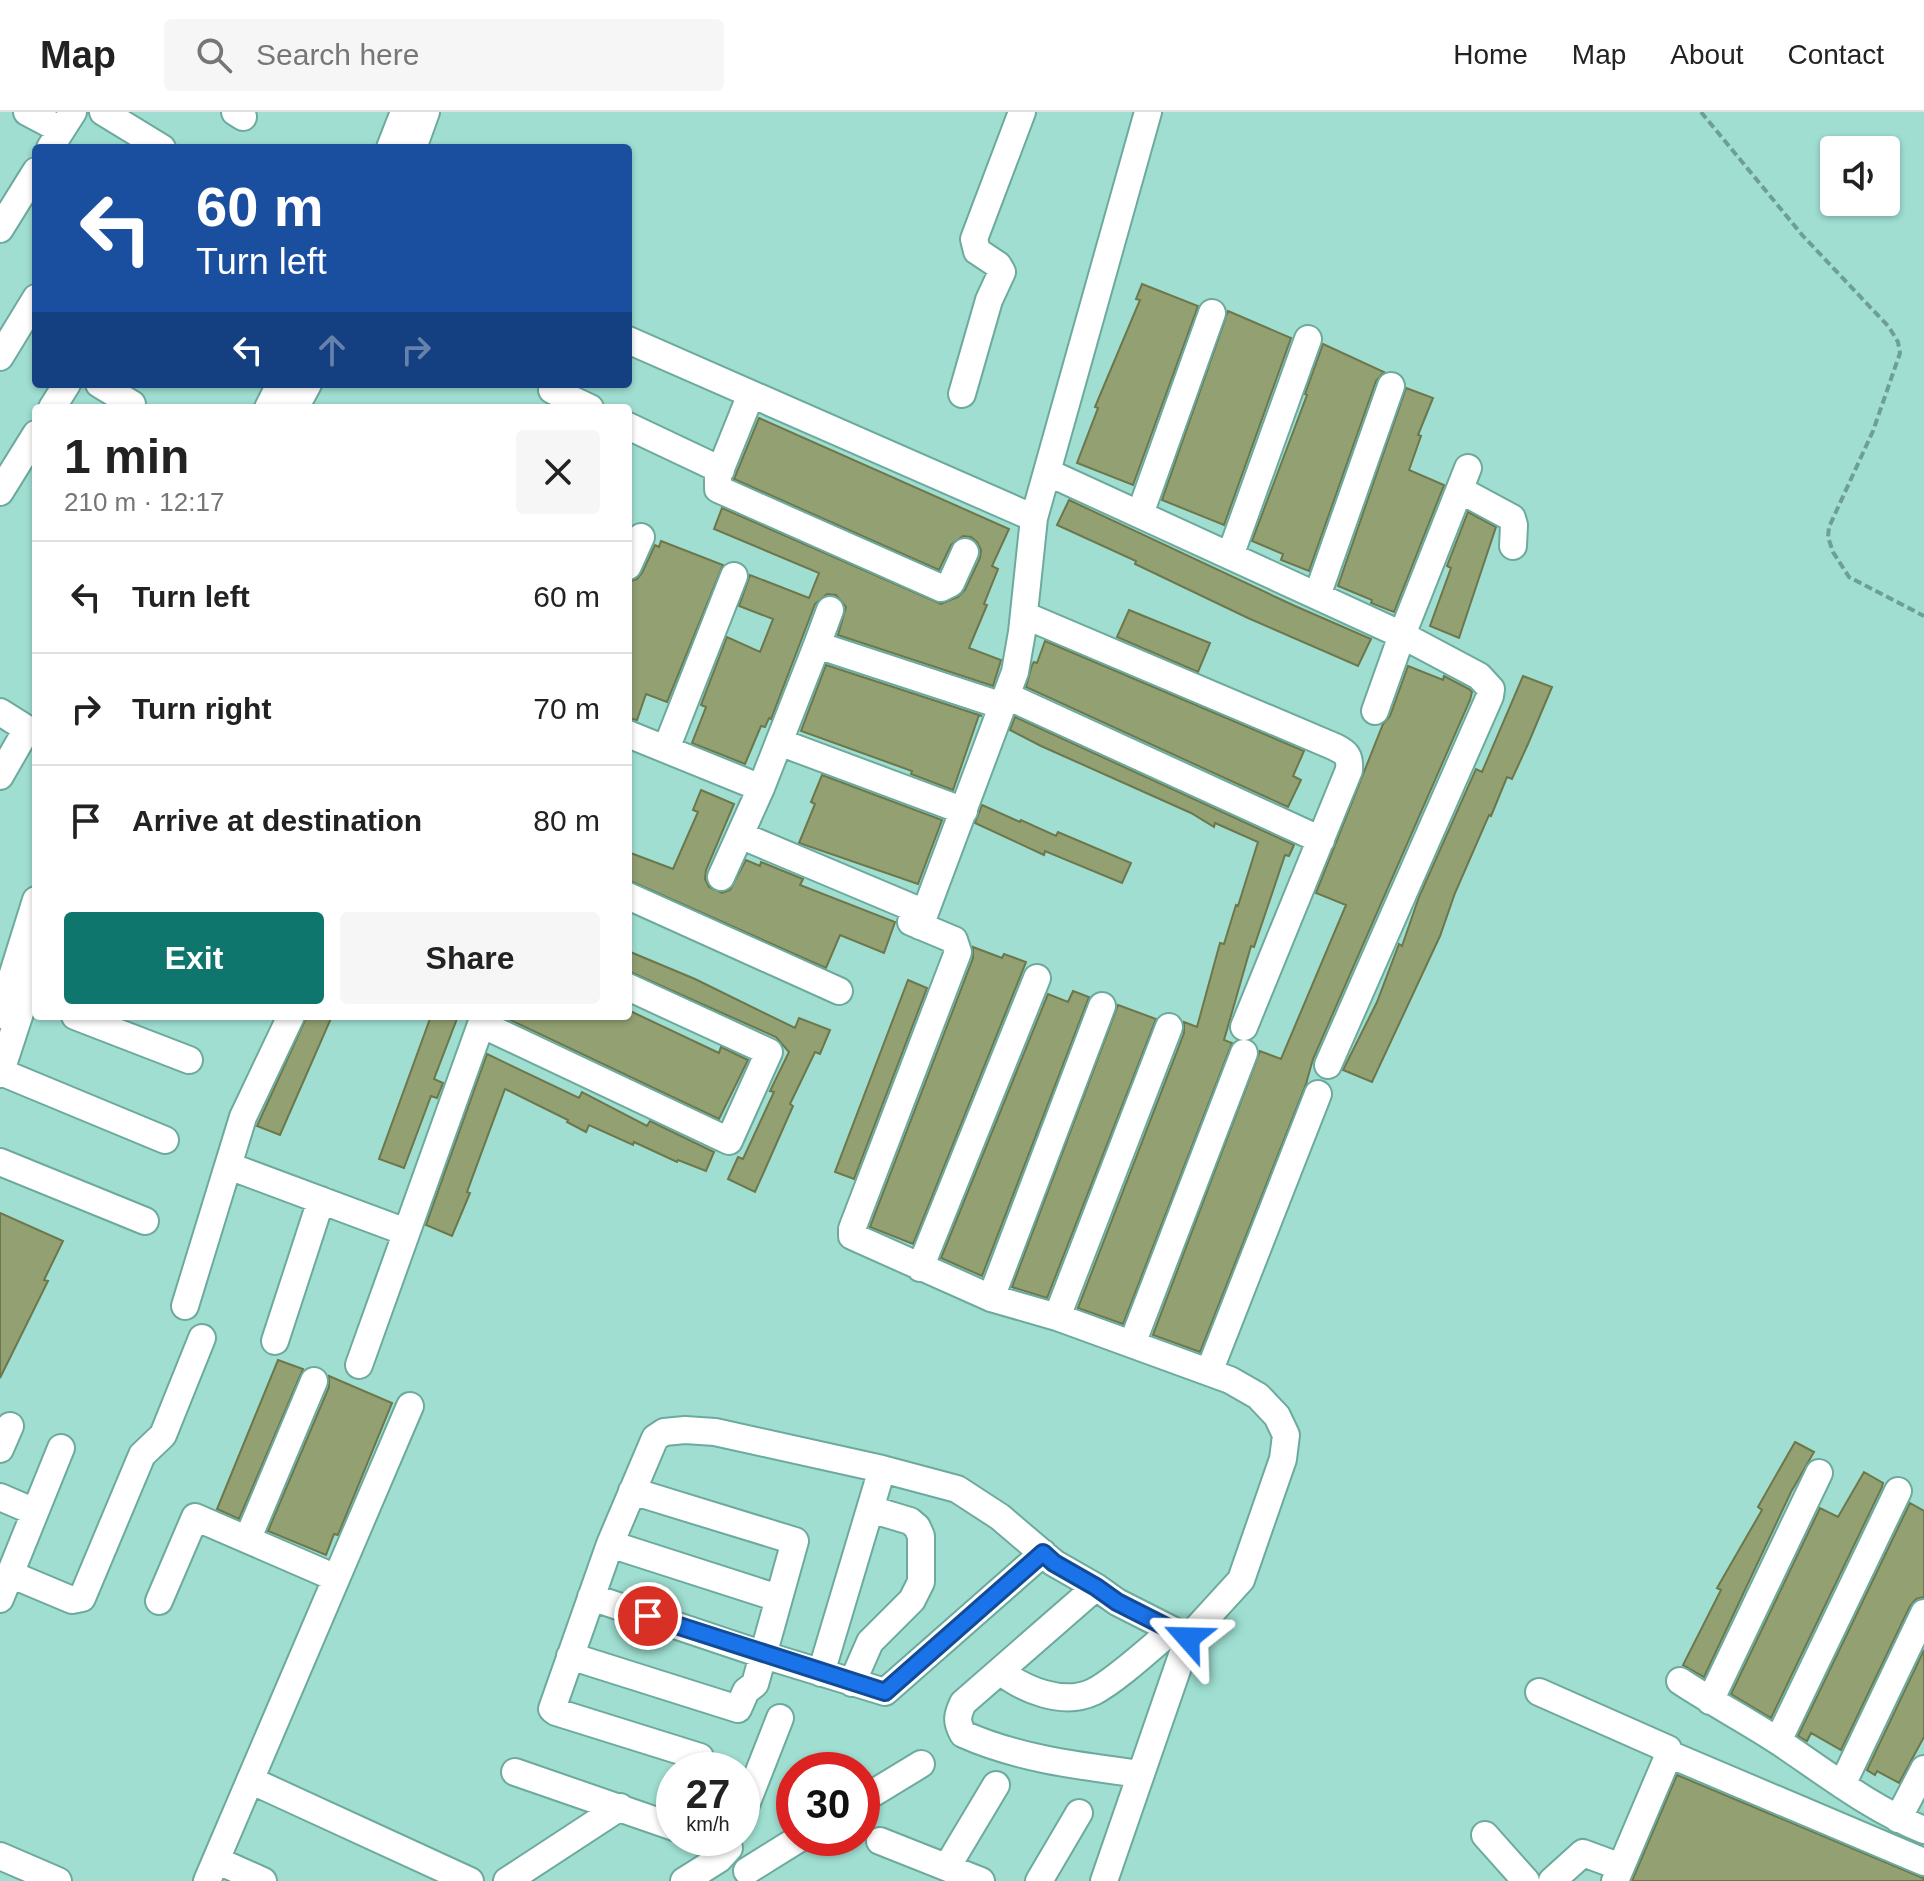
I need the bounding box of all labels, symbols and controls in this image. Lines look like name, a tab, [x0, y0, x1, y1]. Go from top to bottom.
search box	[164, 19, 724, 91]
icon: search	[192, 33, 236, 77]
text: Map	[40, 34, 116, 76]
text: Search here	[256, 38, 419, 71]
text: Home	[1453, 39, 1528, 70]
text: Map	[1572, 39, 1626, 70]
text: About	[1670, 39, 1744, 70]
text: Contact	[1788, 39, 1884, 70]
map controls	[1820, 136, 1900, 216]
button: sound	[1820, 136, 1900, 216]
text: 60 m	[196, 175, 324, 238]
icon: left	[64, 176, 168, 280]
text: Turn left	[196, 241, 327, 282]
icon: left	[226, 328, 270, 372]
icon: ahead	[310, 328, 354, 372]
icon: right	[394, 328, 438, 372]
text: 1 min	[64, 430, 189, 483]
button: close	[516, 430, 600, 514]
text: 210 m · 12:17	[64, 487, 224, 517]
icon: left	[64, 575, 108, 619]
text: Turn left	[132, 580, 250, 613]
text: 60 m	[533, 580, 600, 613]
icon: right	[64, 687, 108, 731]
text: Turn right	[132, 692, 271, 725]
text: 70 m	[533, 692, 600, 725]
icon: arrive	[64, 799, 108, 843]
text: Arrive at destination	[132, 804, 422, 837]
text: 80 m	[533, 804, 600, 837]
button: Exit	[64, 912, 324, 1004]
button: Share	[340, 912, 600, 1004]
pin	[614, 1582, 682, 1650]
icon: arrive	[626, 1594, 670, 1638]
position arrow	[1146, 1596, 1230, 1680]
speed limit sign: 30	[776, 1752, 880, 1856]
text: 27	[686, 1772, 730, 1816]
text: km/h	[686, 1813, 730, 1835]

